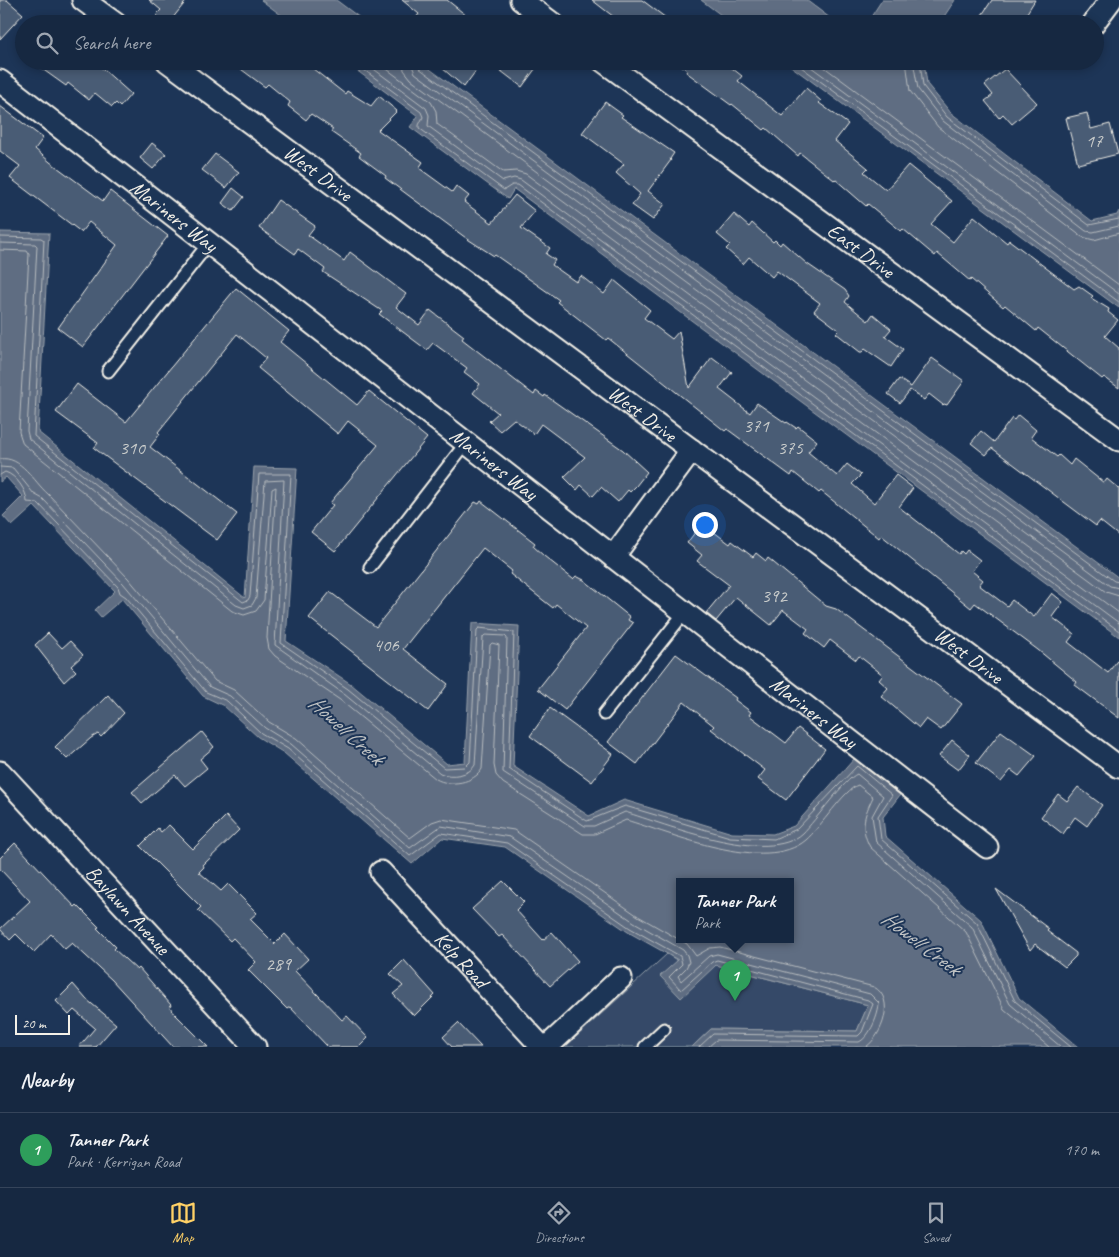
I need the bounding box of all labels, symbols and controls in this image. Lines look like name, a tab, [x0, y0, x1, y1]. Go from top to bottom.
search box	[15, 15, 1104, 70]
icon: search	[33, 29, 61, 57]
text: Search here	[73, 31, 150, 55]
house number: 17	[1085, 129, 1104, 153]
street label: West Drive	[279, 139, 358, 208]
street label: Mariners Way	[125, 174, 224, 259]
street label: East Drive	[822, 217, 901, 284]
street label: West Drive	[603, 380, 683, 448]
house number: 371	[743, 414, 770, 438]
street label: Mariners Way	[445, 422, 544, 507]
house number: 310	[119, 436, 146, 460]
house number: 375	[777, 436, 804, 460]
your location	[692, 512, 718, 538]
house number: 392	[761, 584, 788, 608]
street label: West Drive	[929, 622, 1009, 690]
house number: 406	[373, 633, 400, 657]
street label: Mariners Way	[765, 671, 864, 756]
water label: Howell Creek	[302, 689, 392, 774]
street label: Baylawn Avenue	[80, 860, 176, 961]
popup	[676, 878, 794, 943]
text: Tanner Park	[695, 889, 775, 913]
water label: Howell Creek	[876, 904, 969, 984]
text: Park	[695, 913, 720, 933]
street label: Kelp Road	[429, 926, 496, 995]
house number: 289	[265, 952, 292, 976]
pin: 1	[719, 960, 751, 1001]
scale bar	[15, 1012, 70, 1035]
text: 20 m	[22, 1015, 46, 1032]
text: Nearby	[20, 1067, 73, 1093]
text: Tanner Park	[67, 1128, 148, 1152]
text: 1	[32, 1140, 40, 1160]
text: 170 m	[1065, 1140, 1099, 1160]
text: Park · Kerrigan Road	[67, 1152, 180, 1172]
tab: Map	[169, 1199, 197, 1246]
tab: Directions	[535, 1199, 584, 1246]
tab: Saved	[922, 1199, 950, 1246]

